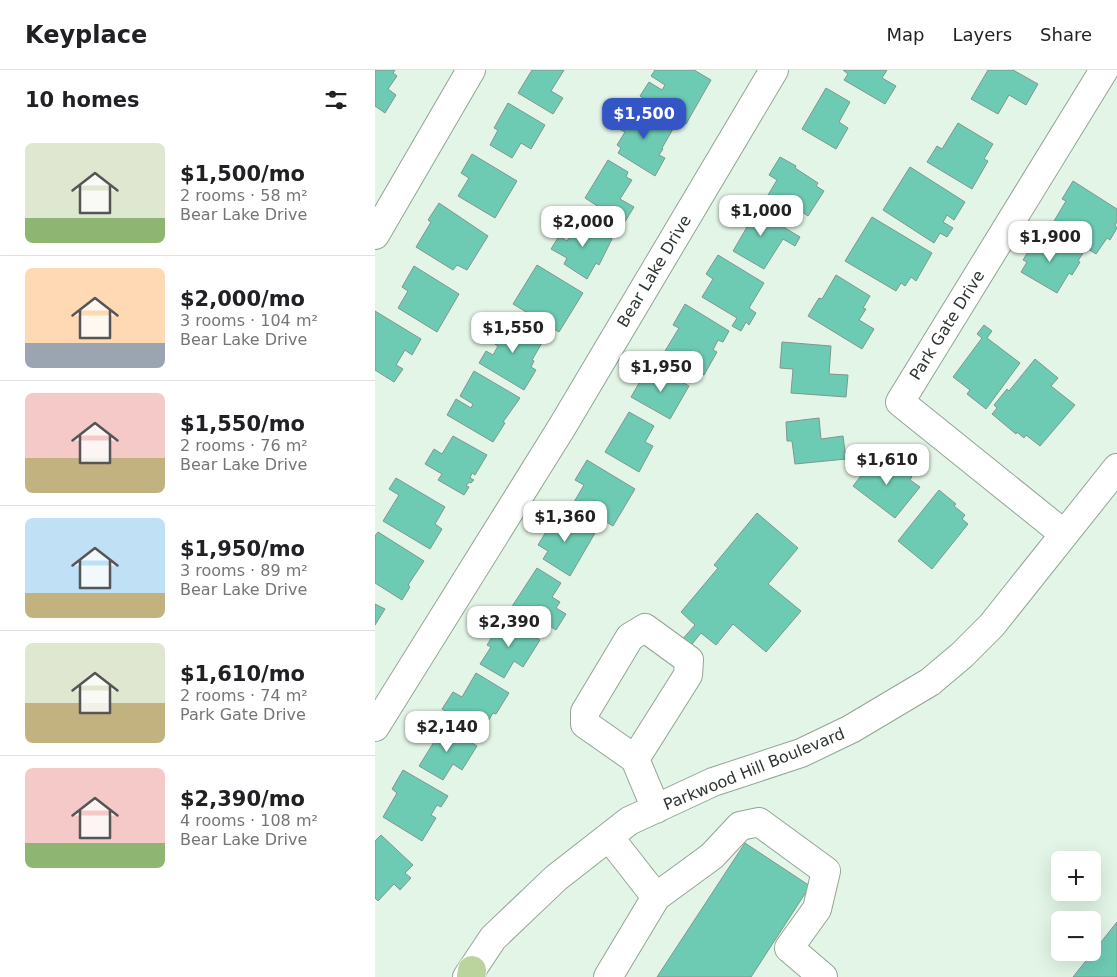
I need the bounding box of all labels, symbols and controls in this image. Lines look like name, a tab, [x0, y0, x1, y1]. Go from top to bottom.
text: Keyplace	[25, 21, 147, 49]
text: Map	[886, 24, 924, 45]
text: Layers	[952, 24, 1012, 45]
text: Share	[1040, 24, 1092, 45]
icon: filters	[322, 86, 350, 114]
text: 10 homes	[25, 88, 140, 112]
pin: $1,500	[603, 98, 685, 140]
text: $1,500	[613, 104, 675, 123]
text: $1,500/mo	[180, 162, 305, 186]
icon: home	[65, 163, 125, 223]
text: 2 rooms · 58 m²	[180, 186, 308, 205]
pin: $1,000	[720, 194, 802, 237]
text: $1,000	[730, 201, 792, 220]
text: Bear Lake Drive	[180, 205, 307, 224]
pin: $2,000	[542, 206, 624, 248]
text: $2,000	[552, 212, 614, 231]
street label: Bear Lake Drive	[613, 212, 695, 330]
pin: $1,900	[1009, 220, 1091, 263]
text: $1,900	[1019, 227, 1081, 246]
street label: Park Gate Drive	[906, 267, 988, 383]
text: $2,000/mo	[180, 287, 305, 311]
icon: home	[65, 288, 125, 348]
text: 3 rooms · 104 m²	[180, 311, 318, 330]
pin: $1,550	[472, 312, 554, 354]
text: $1,550	[482, 318, 544, 337]
text: Bear Lake Drive	[180, 330, 307, 349]
pin: $1,950	[620, 350, 702, 393]
text: $1,950	[630, 357, 692, 376]
text: $1,550/mo	[180, 412, 305, 436]
icon: home	[65, 413, 125, 473]
text: 2 rooms · 76 m²	[180, 436, 308, 455]
pin: $1,610	[846, 444, 928, 486]
text: $1,610	[856, 450, 918, 469]
text: Bear Lake Drive	[180, 455, 307, 474]
pin: $1,360	[524, 500, 606, 543]
text: $1,360	[534, 507, 596, 526]
text: $1,950/mo	[180, 537, 305, 561]
icon: home	[65, 538, 125, 598]
text: 3 rooms · 89 m²	[180, 561, 308, 580]
text: Bear Lake Drive	[180, 580, 307, 599]
pin: $2,390	[468, 606, 550, 648]
text: $2,390	[478, 612, 540, 631]
text: $1,610/mo	[180, 662, 305, 686]
icon: home	[65, 663, 125, 723]
text: 2 rooms · 74 m²	[180, 686, 308, 705]
text: Park Gate Drive	[180, 705, 306, 724]
pin: $2,140	[406, 710, 488, 753]
text: $2,140	[416, 717, 478, 736]
street label: Parkwood Hill Boulevard	[661, 724, 847, 814]
text: $2,390/mo	[180, 787, 305, 811]
icon: home	[65, 788, 125, 848]
text: 4 rooms · 108 m²	[180, 811, 318, 830]
text: Bear Lake Drive	[180, 830, 307, 849]
map controls	[1051, 851, 1101, 961]
button: +	[1051, 851, 1101, 901]
button: −	[1051, 911, 1101, 961]

